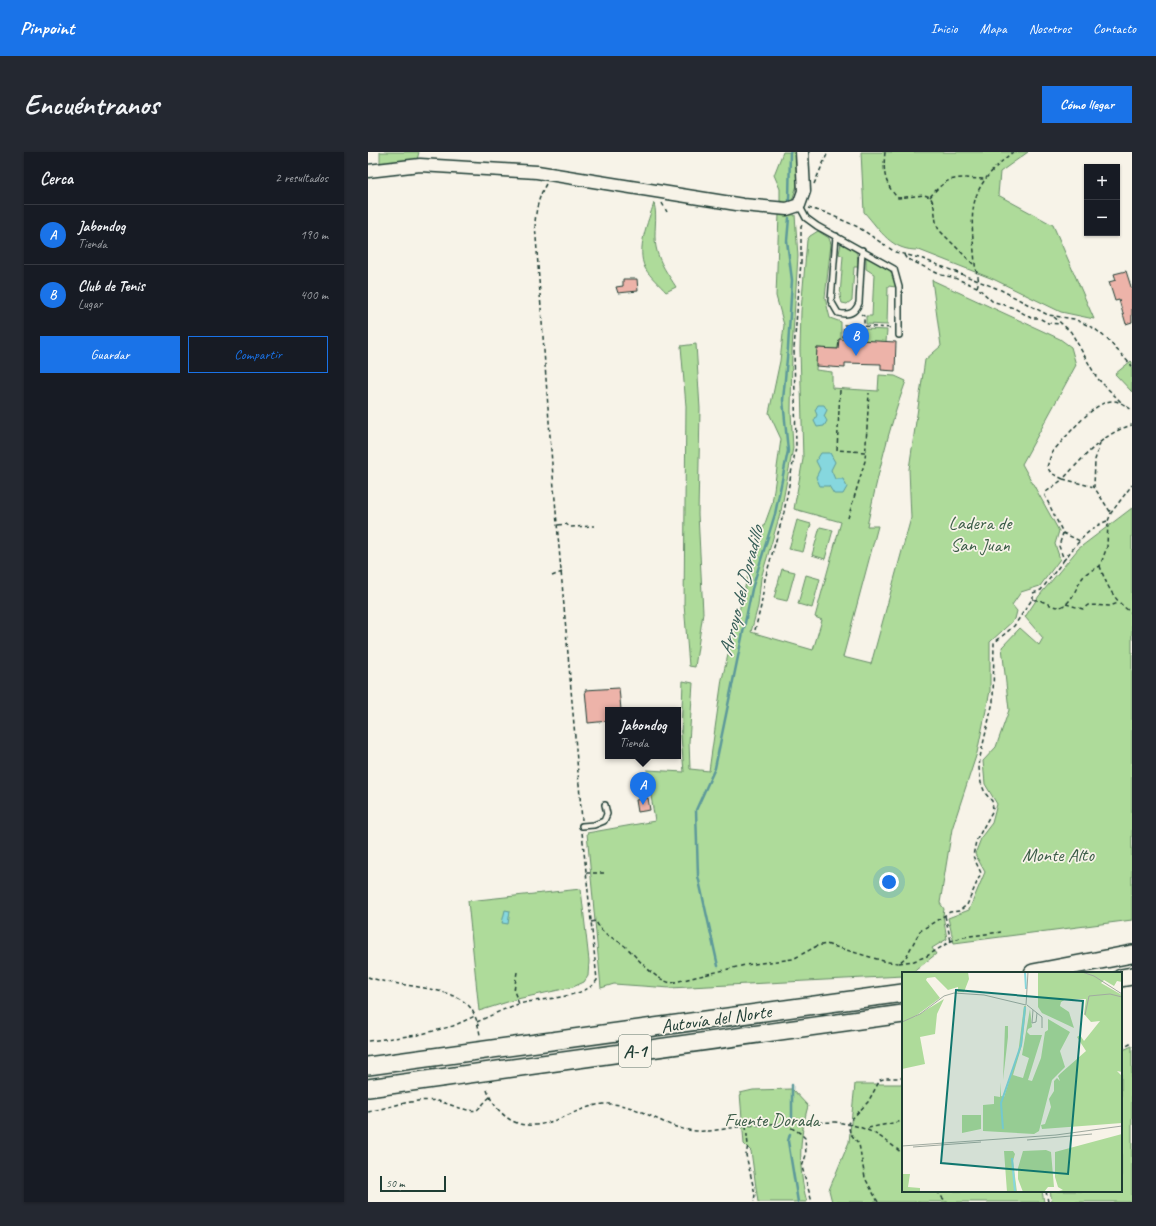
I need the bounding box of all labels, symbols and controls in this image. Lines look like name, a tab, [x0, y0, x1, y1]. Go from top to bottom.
text: Pinpoint	[20, 16, 74, 40]
text: Inicio	[931, 20, 958, 37]
text: Mapa	[980, 20, 1007, 37]
text: Nosotros	[1029, 20, 1071, 37]
text: Contacto	[1093, 20, 1136, 37]
button: Cómo llegar	[1042, 86, 1132, 123]
text: Encuéntranos	[24, 87, 159, 122]
map controls	[1084, 164, 1120, 236]
button: +	[1084, 164, 1120, 200]
text: Cerca	[40, 168, 73, 189]
text: 2 resultados	[275, 170, 328, 186]
button: −	[1084, 200, 1120, 236]
text: Jabondog	[78, 217, 125, 236]
text: A	[50, 227, 56, 243]
text: 190 m	[300, 227, 328, 243]
text: Tienda	[78, 236, 107, 252]
text: Club de Tenis	[78, 277, 144, 296]
text: B	[50, 287, 56, 303]
text: 400 m	[300, 287, 328, 303]
text: Lugar	[78, 296, 102, 312]
pin: B	[843, 323, 869, 356]
button: Guardar	[40, 336, 180, 373]
button: Compartir	[188, 336, 328, 373]
park label: Ladera de San Juan	[949, 511, 1013, 557]
water label: Arroyo del Doradillo	[713, 521, 770, 658]
popup	[605, 707, 681, 759]
text: Jabondog	[619, 716, 667, 735]
text: Tienda	[619, 735, 648, 751]
pin: A	[630, 772, 656, 805]
park label: Monte Alto	[1022, 843, 1095, 867]
your location	[879, 872, 899, 892]
inset map	[902, 972, 1122, 1192]
street label: Autovía del Norte	[659, 999, 774, 1039]
road number: A-1	[619, 1035, 651, 1067]
park label: Fuente Dorada	[725, 1108, 822, 1132]
scale bar	[380, 1174, 446, 1193]
text: 50 m	[386, 1176, 405, 1190]

